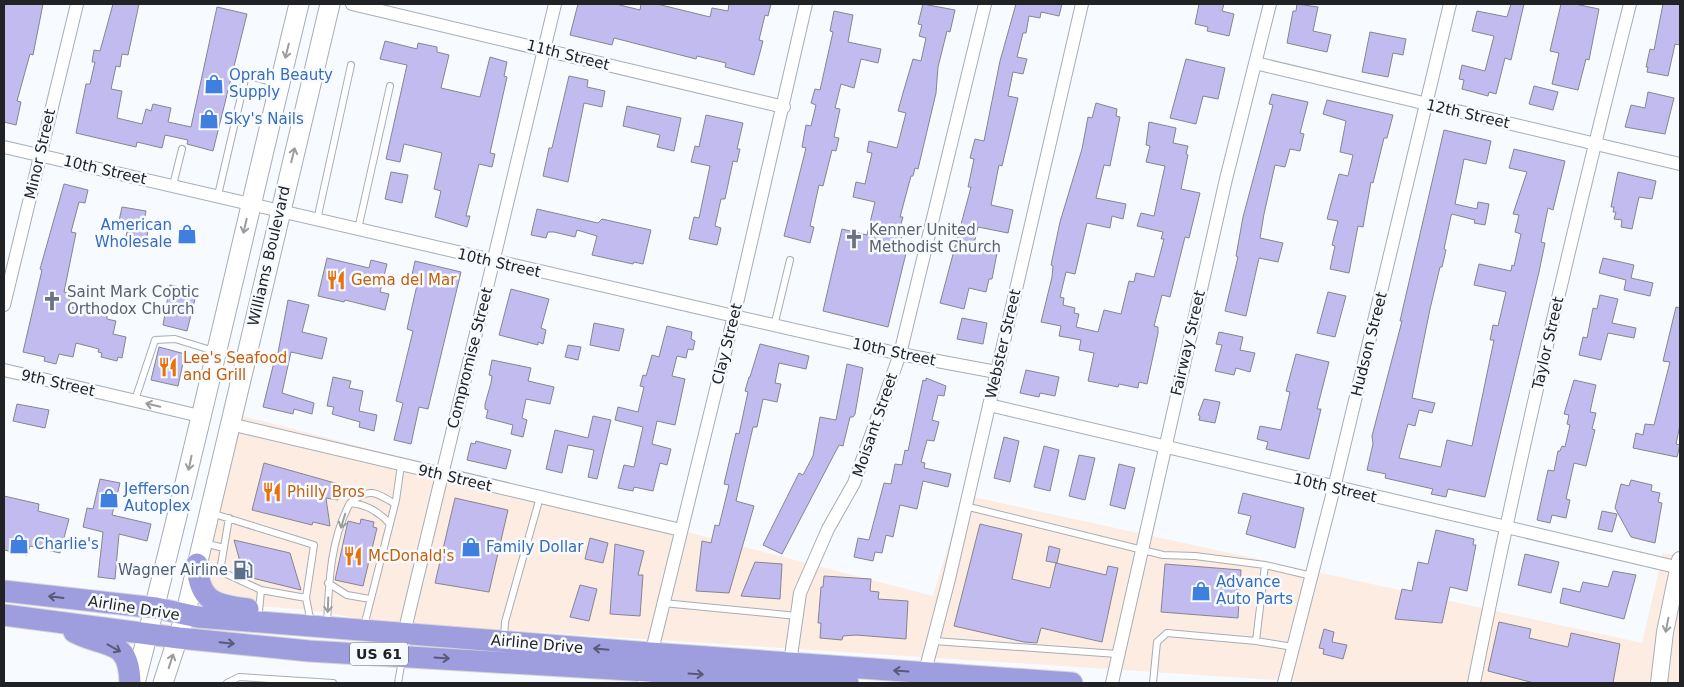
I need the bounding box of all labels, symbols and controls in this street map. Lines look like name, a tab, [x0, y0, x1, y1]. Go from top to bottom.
street label: 11th Street	[525, 36, 611, 74]
one-way arrow	[282, 43, 291, 59]
place label: Oprah Beauty Supply	[229, 66, 333, 101]
shop icon: Oprah Beauty Supply	[203, 73, 225, 95]
street label: 12th Street	[1425, 96, 1511, 132]
street label: Minor Street	[21, 107, 59, 201]
shop icon: Sky's Nails	[198, 108, 220, 130]
place label: Sky's Nails	[224, 110, 304, 128]
one-way arrow	[289, 147, 298, 163]
street label: 10th Street	[62, 152, 148, 188]
street label: Williams Boulevard	[244, 184, 294, 328]
place label: American Wholesale	[95, 216, 172, 251]
one-way arrow	[240, 218, 249, 234]
place label: Kenner United Methodist Church	[869, 221, 1001, 256]
shop icon: American Wholesale	[176, 223, 198, 245]
church icon: Kenner United Methodist Church	[843, 228, 865, 250]
street label: 10th Street	[456, 245, 542, 281]
restaurant icon: Gema del Mar	[325, 269, 347, 291]
place label: Gema del Mar	[351, 271, 457, 289]
place label: Saint Mark Coptic Orthodox Church	[67, 283, 199, 318]
street label: Compromise Street	[444, 285, 496, 431]
street label: Webster Street	[982, 287, 1024, 401]
street label: Fairway Street	[1167, 289, 1209, 397]
church icon: Saint Mark Coptic Orthodox Church	[41, 290, 63, 312]
street label: Hudson Street	[1347, 290, 1391, 398]
street label: Taylor Street	[1528, 295, 1567, 392]
street label: Clay Street	[708, 301, 746, 386]
street label: 10th Street	[851, 334, 937, 370]
place label: Lee's Seafood and Grill	[183, 349, 287, 384]
restaurant icon: Lee's Seafood and Grill	[157, 356, 179, 378]
street label: 9th Street	[19, 366, 97, 400]
street label: Moisant Street	[849, 370, 901, 479]
one-way arrow	[145, 399, 161, 409]
one-way arrow	[185, 455, 195, 471]
street label: 9th Street	[416, 461, 494, 495]
street label: 10th Street	[1292, 470, 1378, 506]
place label: Jefferson Autoplex	[123, 480, 190, 515]
restaurant icon: Philly Bros	[261, 481, 283, 503]
place label: Philly Bros	[287, 483, 365, 501]
shop icon: Jefferson Autoplex	[98, 487, 120, 509]
one-way arrow	[338, 512, 348, 528]
shop icon: Charlie's	[8, 533, 30, 555]
place label: Charlie's	[34, 535, 99, 553]
shop icon: Family Dollar	[460, 536, 482, 558]
place label: Family Dollar	[486, 538, 584, 556]
restaurant icon: McDonald's	[342, 545, 364, 567]
place label: McDonald's	[368, 547, 454, 565]
fuel station icon: Wagner Airline	[232, 559, 254, 581]
place label: Wagner Airline	[118, 561, 228, 579]
place label: Advance Auto Parts	[1216, 573, 1293, 608]
shop icon: Advance Auto Parts	[1190, 580, 1212, 602]
one-way arrow	[48, 592, 64, 602]
street label: Airline Drive	[87, 592, 181, 624]
one-way arrow	[323, 597, 332, 613]
one-way arrow	[1662, 617, 1671, 633]
street label: Airline Drive	[490, 631, 584, 657]
one-way arrow	[219, 638, 235, 647]
road number: US 61	[350, 642, 408, 666]
one-way arrow	[107, 643, 122, 653]
one-way arrow	[594, 645, 610, 654]
one-way arrow	[167, 653, 176, 669]
one-way arrow	[433, 653, 449, 662]
one-way arrow	[893, 666, 909, 676]
one-way arrow	[687, 669, 703, 678]

